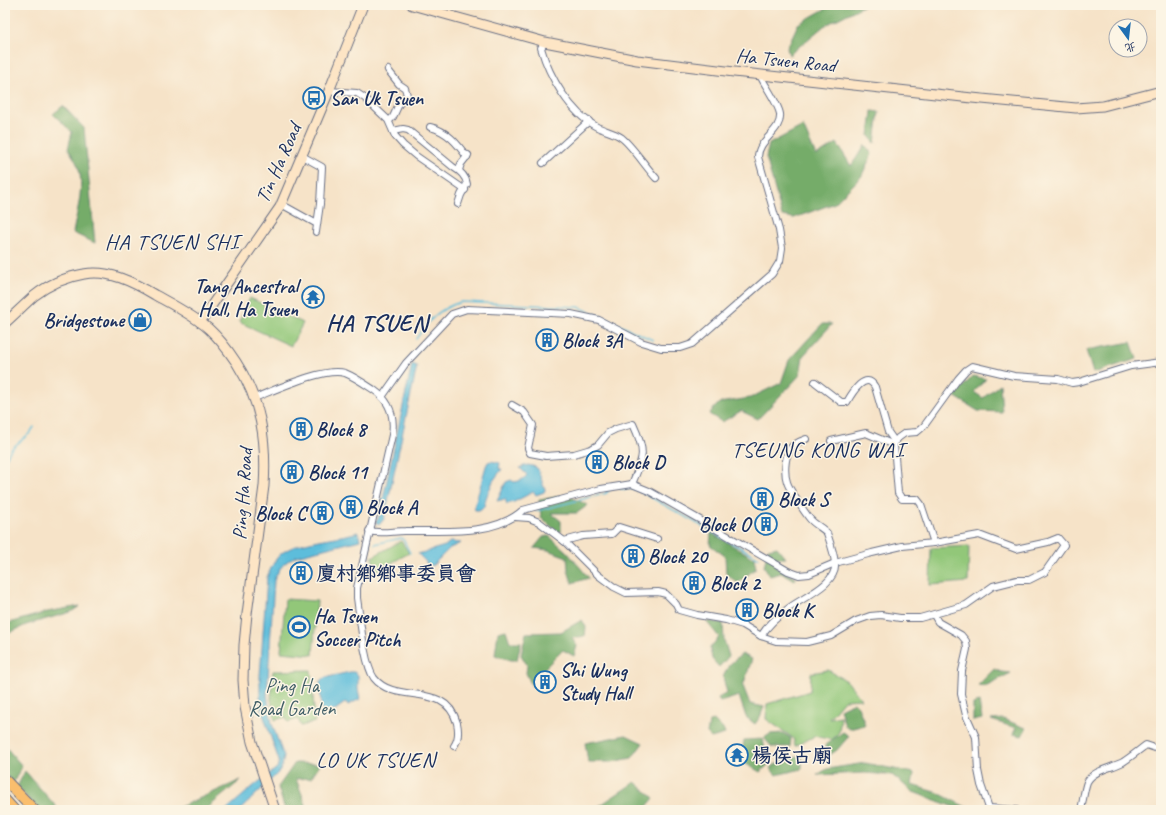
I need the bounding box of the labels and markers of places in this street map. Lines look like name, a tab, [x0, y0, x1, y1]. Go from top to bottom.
bus stop icon: San Uk Tsuen	[301, 85, 327, 111]
place label: San Uk Tsuen	[330, 86, 424, 111]
place label: Tang Ancestral Hall, Ha Tsuen	[194, 274, 301, 322]
temple icon: Tang Ancestral Hall, Ha Tsuen	[300, 284, 326, 310]
shop icon: Bridgestone	[127, 307, 153, 333]
place label: Bridgestone	[44, 308, 126, 333]
building icon: Block 3A	[534, 327, 560, 353]
place label: Block 3A	[562, 328, 624, 353]
building icon: Block 8	[288, 416, 314, 442]
place label: Block 8	[316, 417, 369, 442]
building icon: Block D	[584, 449, 610, 475]
place label: Block D	[612, 450, 667, 475]
building icon: Block 11	[279, 459, 305, 485]
place label: Block 11	[308, 460, 369, 485]
building icon: Block S	[749, 486, 775, 512]
place label: Block S	[778, 487, 832, 512]
building icon: Block A	[338, 494, 364, 520]
place label: Block A	[366, 495, 419, 520]
building icon: Block C	[309, 500, 335, 526]
place label: Block C	[255, 501, 309, 526]
building icon: Block O	[753, 511, 779, 537]
place label: Block O	[699, 512, 753, 537]
building icon: Block 20	[620, 543, 646, 569]
place label: Block 20	[648, 544, 709, 569]
building icon: 廈村鄉鄉事委員會	[288, 560, 314, 586]
place label: 廈村鄉鄉事委員會	[316, 561, 476, 586]
building icon: Block 2	[681, 570, 707, 596]
place label: Block 2	[710, 571, 762, 596]
building icon: Block K	[734, 597, 760, 623]
place label: Block K	[762, 598, 816, 623]
place label: Ha Tsuen Soccer Pitch	[314, 604, 401, 652]
sports icon: Ha Tsuen Soccer Pitch	[286, 614, 312, 640]
place label: Shi Wung Study Hall	[560, 658, 634, 706]
building icon: Shi Wung Study Hall	[532, 669, 558, 695]
temple icon: 楊侯古廟	[724, 742, 750, 768]
place label: 楊侯古廟	[752, 743, 832, 768]

